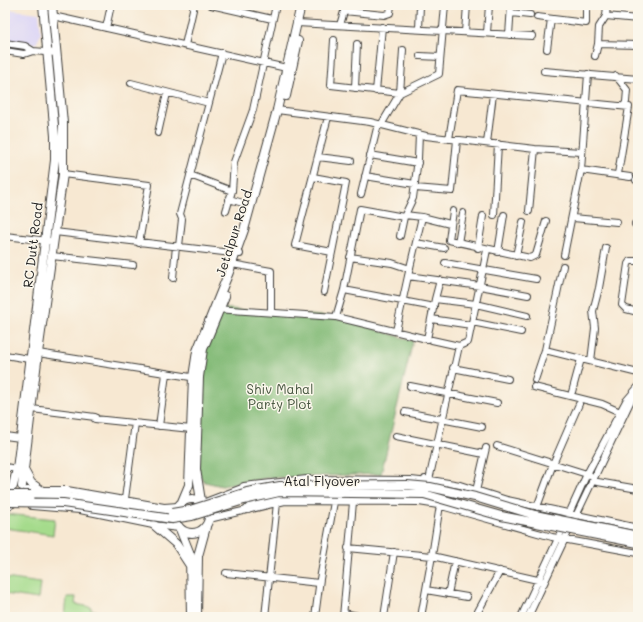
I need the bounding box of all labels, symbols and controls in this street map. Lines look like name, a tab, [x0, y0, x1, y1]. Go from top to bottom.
street label: Jetalpur Road	[211, 187, 255, 279]
street label: RC Dutt Road	[18, 201, 46, 289]
park label: Shiv Mahal Party Plot	[247, 380, 313, 412]
street label: Atal Flyover	[284, 472, 360, 489]

